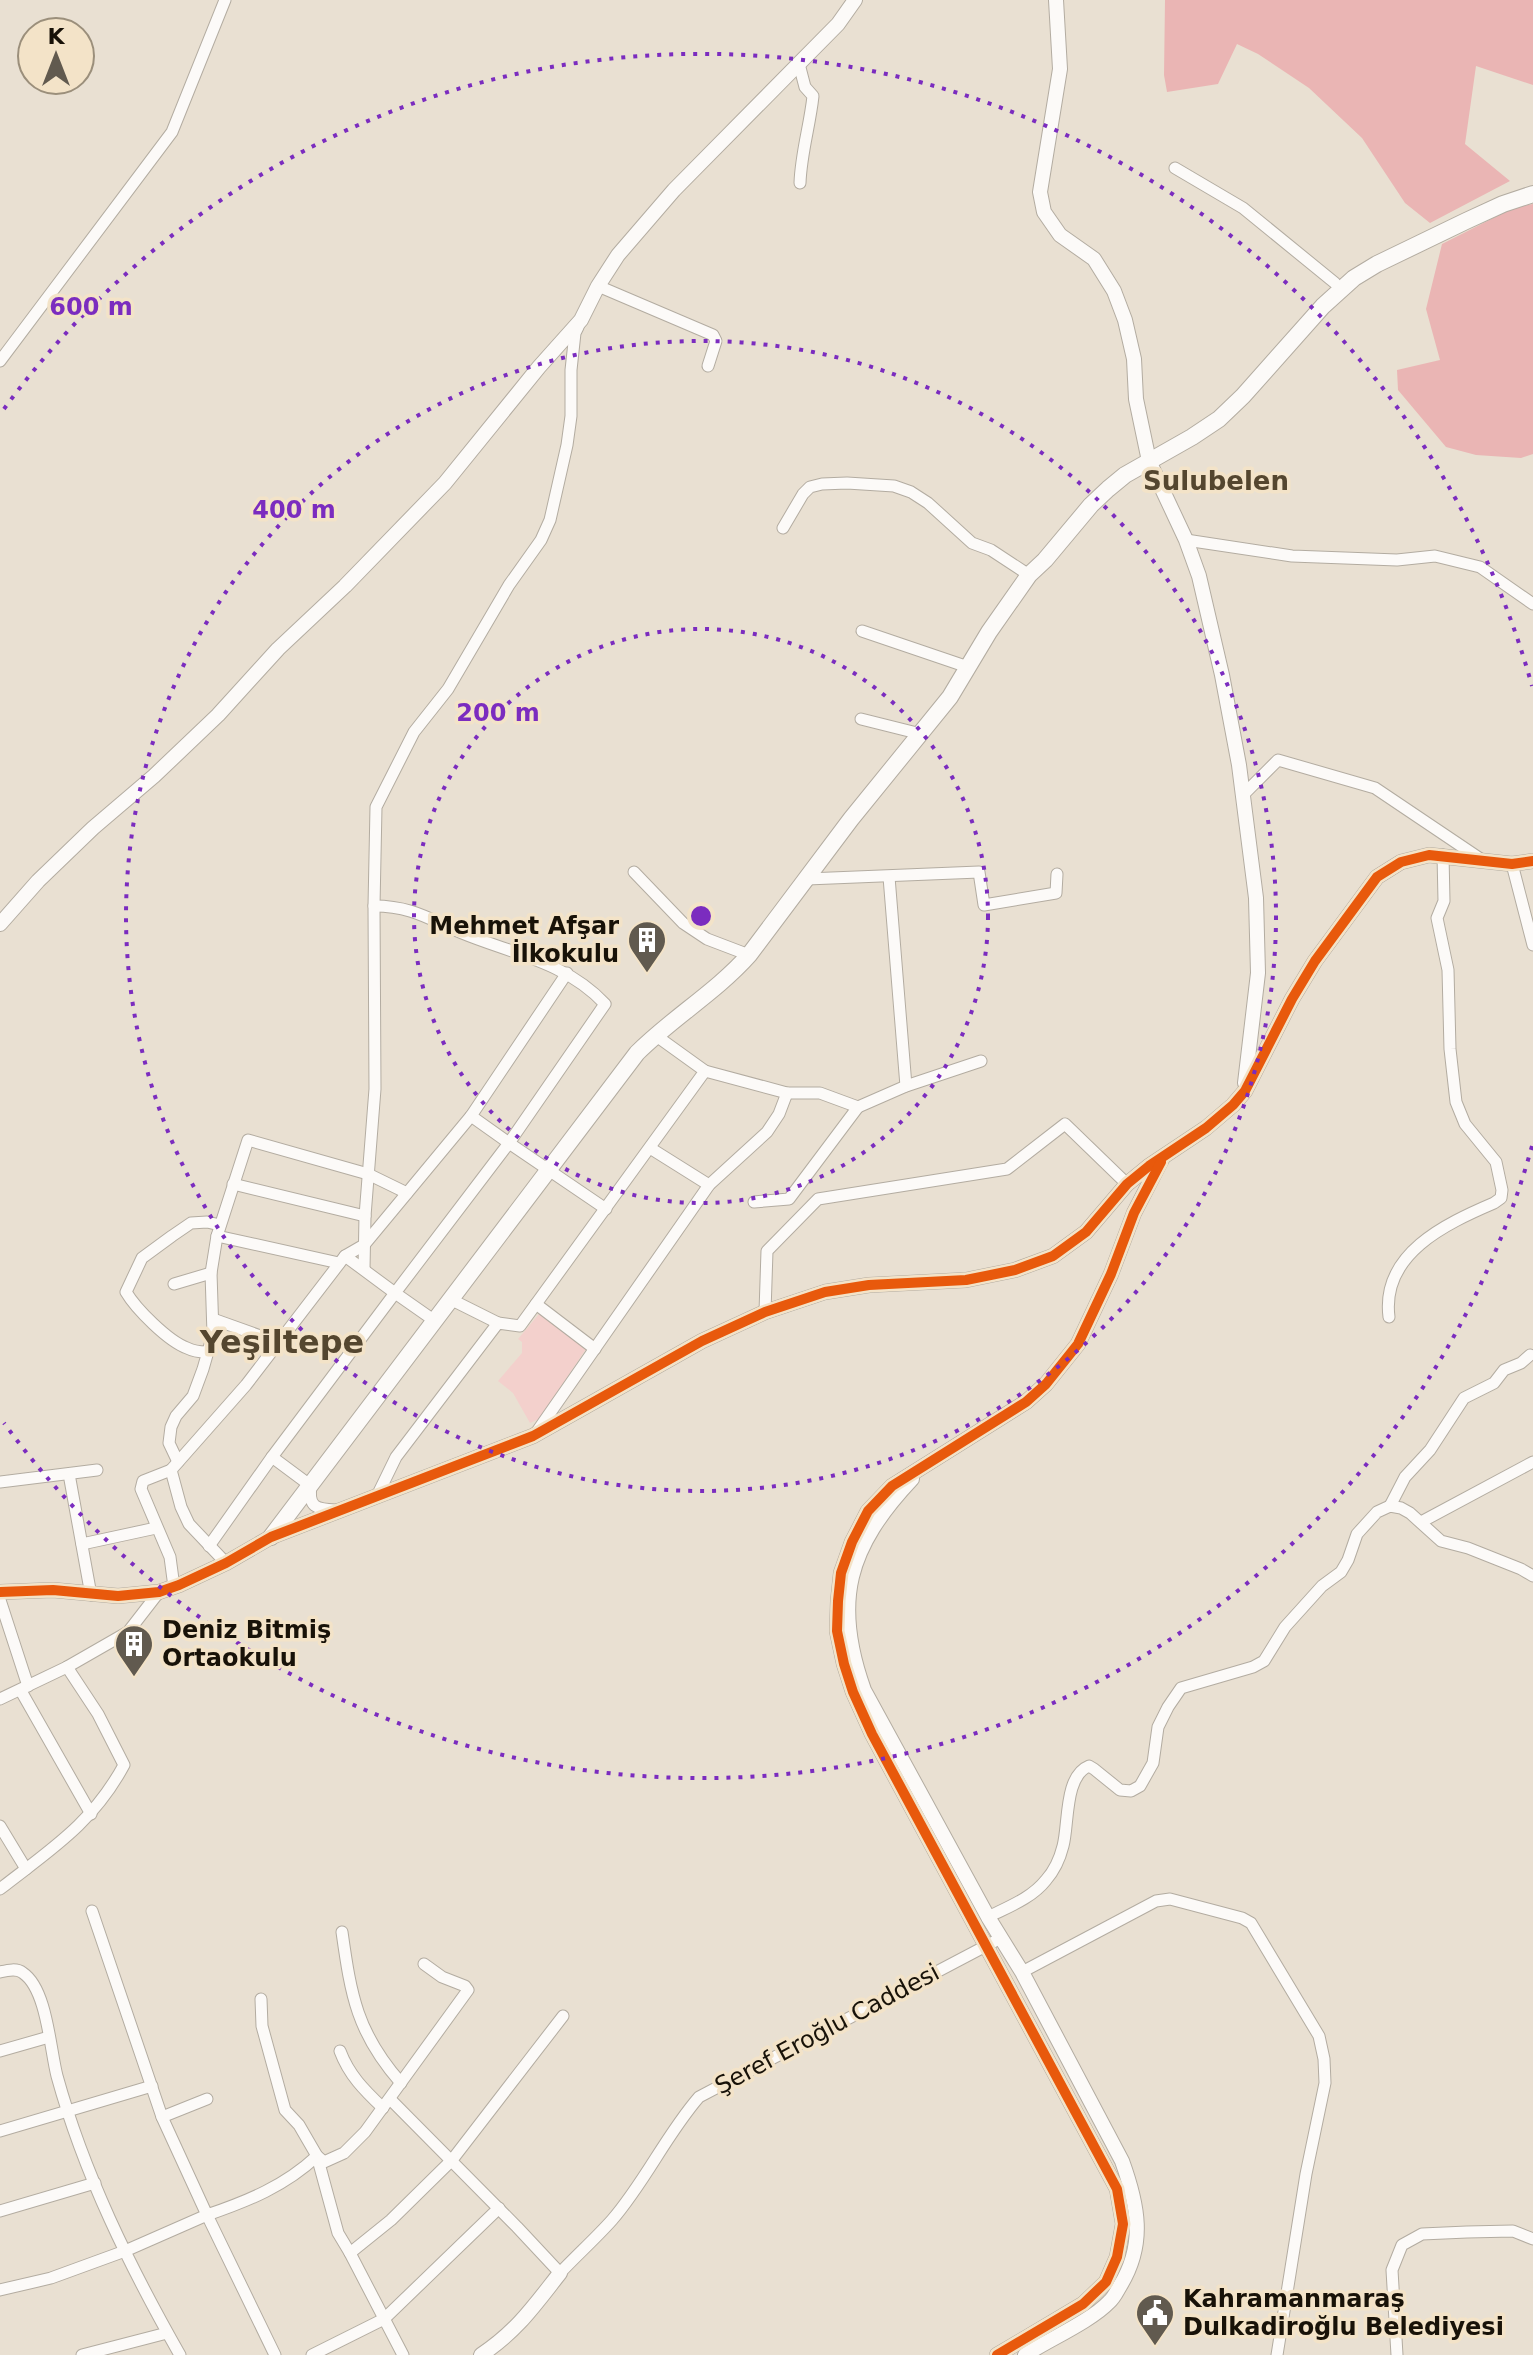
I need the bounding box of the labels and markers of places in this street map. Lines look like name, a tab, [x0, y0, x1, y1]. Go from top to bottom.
centre of rings	[687, 902, 715, 930]
place label: Mehmet Afşar İlkokulu	[429, 912, 619, 968]
building icon: Mehmet Afşar İlkokulu	[626, 919, 668, 974]
place label: Deniz Bitmiş Ortaokulu	[162, 1616, 331, 1672]
building icon: Deniz Bitmiş Ortaokulu	[113, 1623, 155, 1678]
place label: Kahramanmaraş Dulkadiroğlu Belediyesi	[1183, 2285, 1504, 2341]
public building icon: Kahramanmaraş Dulkadiroğlu Belediyesi	[1134, 2292, 1176, 2347]

